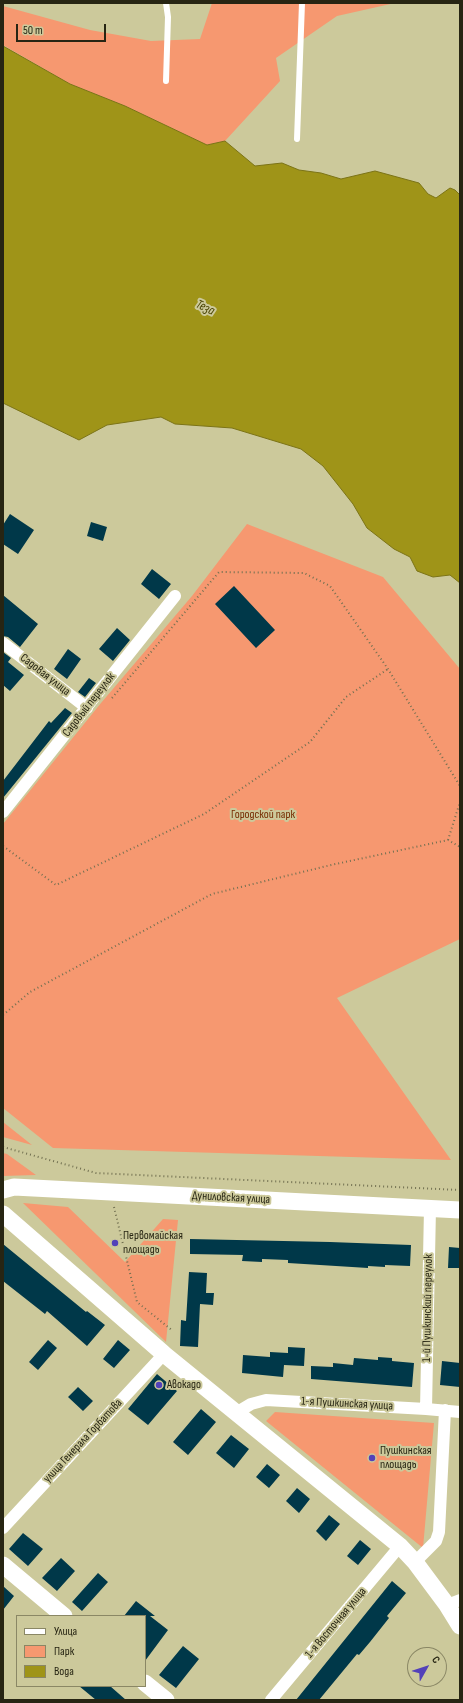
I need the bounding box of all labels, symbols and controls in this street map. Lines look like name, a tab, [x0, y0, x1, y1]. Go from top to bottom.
scale bar	[18, 16, 108, 42]
text: 50 m	[23, 23, 43, 38]
water label: Теза	[193, 297, 217, 319]
street label: Садовая улица	[17, 651, 73, 699]
street label: Садовый переулок	[60, 670, 118, 740]
park label: Городской парк	[231, 808, 295, 822]
street label: Дуниловская улица	[192, 1189, 270, 1207]
place label: Первомайская площадь	[123, 1229, 183, 1257]
marker: Первомайская площадь	[110, 1238, 120, 1248]
street label: 1-й Пушкинский переулок	[420, 1254, 436, 1362]
place label: Авокадо	[167, 1378, 201, 1392]
marker: Авокадо	[154, 1380, 164, 1390]
street label: 1-я Пушкинская улица	[301, 1394, 393, 1414]
street label: улица Генерала Горбатова	[40, 1396, 126, 1486]
place label: Пушкинская площадь	[380, 1444, 431, 1472]
marker: Пушкинская площадь	[367, 1453, 377, 1463]
street label: 1-я Восточная улица	[302, 1585, 370, 1661]
legend	[16, 1615, 146, 1687]
text: Улица	[54, 1624, 77, 1639]
text: Парк	[54, 1644, 74, 1659]
north arrow	[407, 1647, 447, 1687]
text: С	[429, 1653, 443, 1666]
text: Вода	[54, 1664, 74, 1679]

